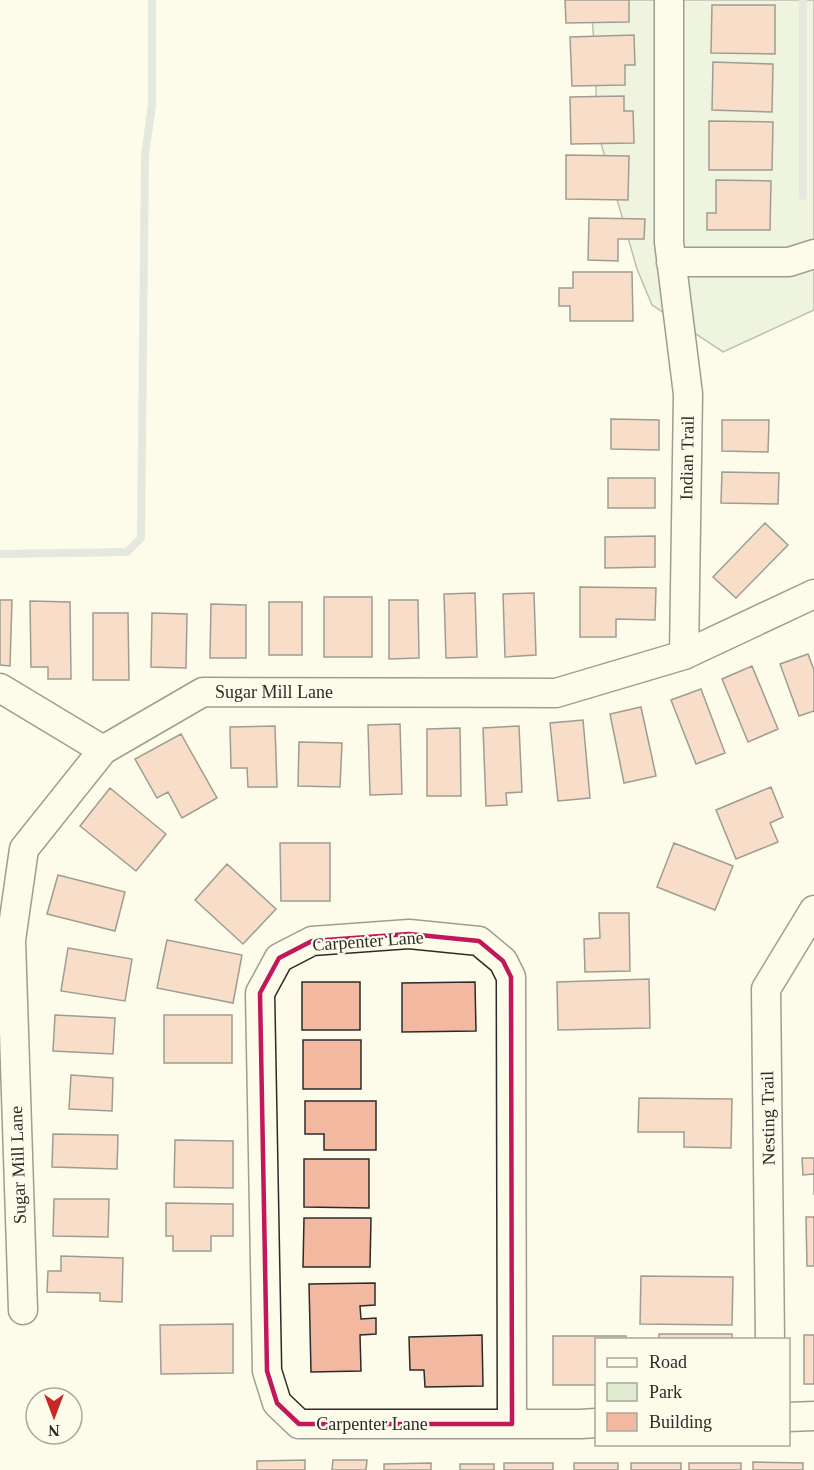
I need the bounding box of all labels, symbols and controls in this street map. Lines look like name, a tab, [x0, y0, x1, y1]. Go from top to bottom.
street label: Indian Trail	[676, 416, 698, 500]
street label: Sugar Mill Lane	[215, 682, 333, 702]
street label: Carpenter Lane	[312, 927, 424, 955]
street label: Nesting Trail	[757, 1071, 779, 1165]
street label: Sugar Mill Lane	[6, 1106, 30, 1224]
legend	[595, 1338, 790, 1446]
text: Road	[649, 1352, 687, 1372]
text: Park	[649, 1382, 682, 1402]
north arrow	[24, 1386, 84, 1446]
text: Building	[649, 1412, 712, 1432]
street label: Carpenter Lane	[316, 1414, 428, 1434]
text: N	[48, 1422, 60, 1439]

